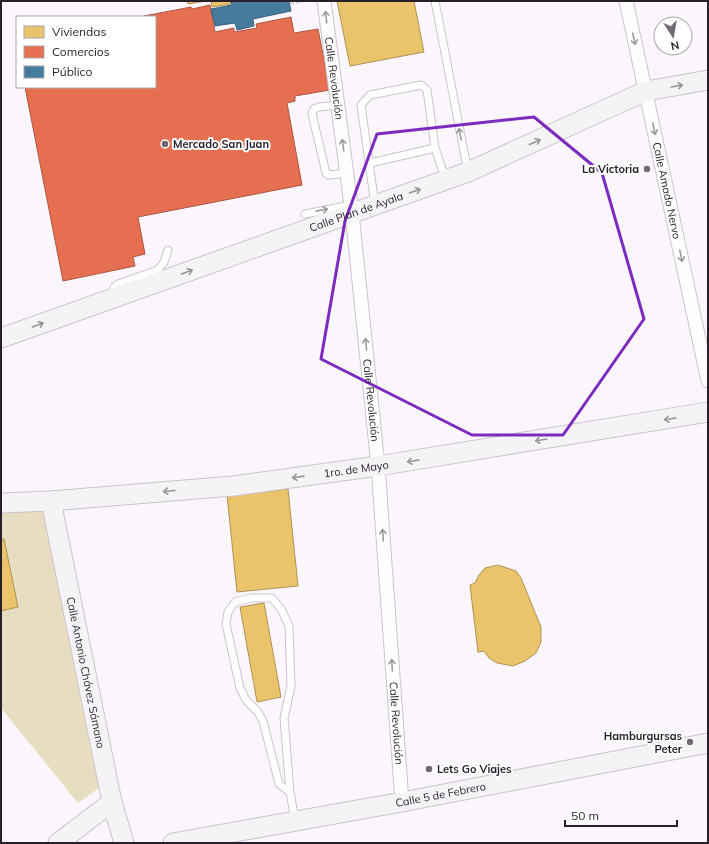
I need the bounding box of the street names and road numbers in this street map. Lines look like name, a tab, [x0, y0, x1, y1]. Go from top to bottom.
street label: Calle Revolución	[322, 36, 347, 121]
street label: Calle Amado Nervo	[650, 141, 684, 240]
street label: Calle Plan de Ayala	[307, 189, 405, 235]
street label: Calle Revolución	[360, 358, 382, 442]
street label: 1ro. de Mayo	[323, 457, 390, 480]
street label: Calle Antonio Chávez Sámano	[64, 595, 108, 750]
street label: Calle Revolución	[386, 681, 406, 765]
street label: Calle 5 de Febrero	[394, 779, 487, 810]

